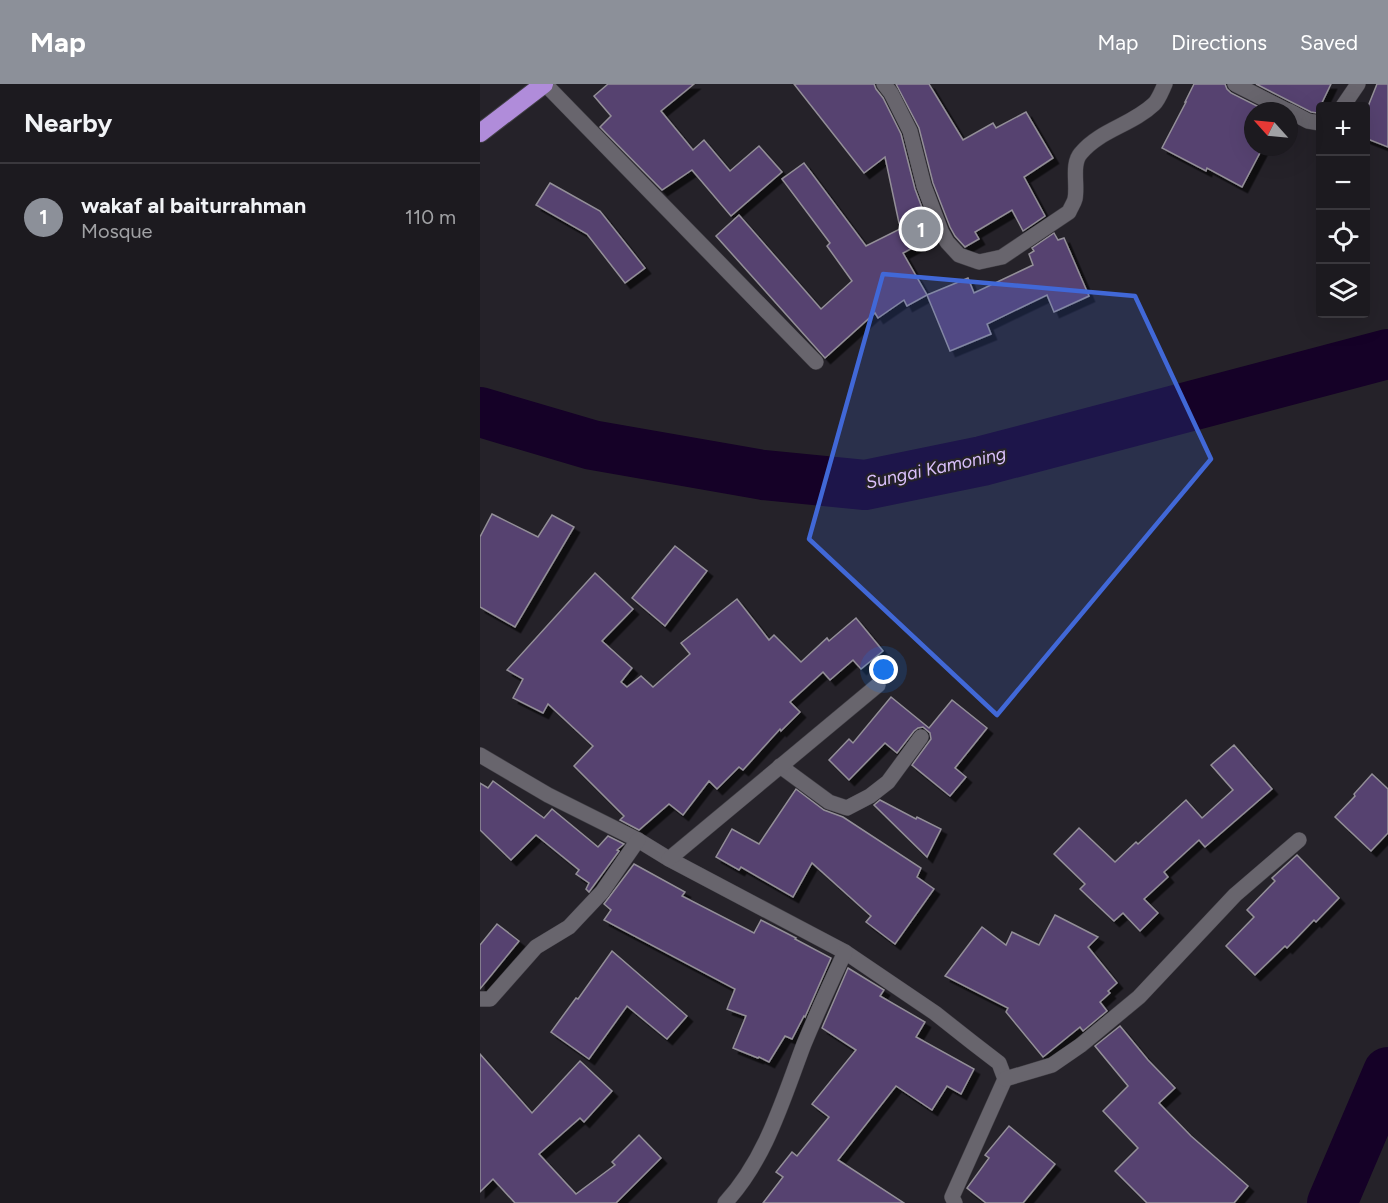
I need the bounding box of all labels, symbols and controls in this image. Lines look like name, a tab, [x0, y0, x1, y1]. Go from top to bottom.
text: Map	[30, 25, 86, 59]
text: Map	[1097, 30, 1138, 55]
text: Directions	[1171, 30, 1267, 55]
text: Saved	[1300, 30, 1358, 55]
north arrow	[1244, 102, 1298, 156]
map controls	[1316, 102, 1370, 318]
button: +	[1316, 102, 1370, 156]
text: Nearby	[24, 107, 112, 139]
button: −	[1316, 156, 1370, 210]
text: wakaf al baiturrahman	[81, 192, 306, 219]
text: 1	[39, 205, 48, 229]
text: 110 m	[405, 205, 456, 229]
pin: 1	[902, 206, 940, 252]
button: locate	[1316, 210, 1370, 264]
text: Mosque	[81, 219, 152, 243]
button: layers	[1316, 264, 1370, 318]
water label: Sungai Kamoning	[864, 442, 1009, 494]
your location	[869, 655, 898, 684]

